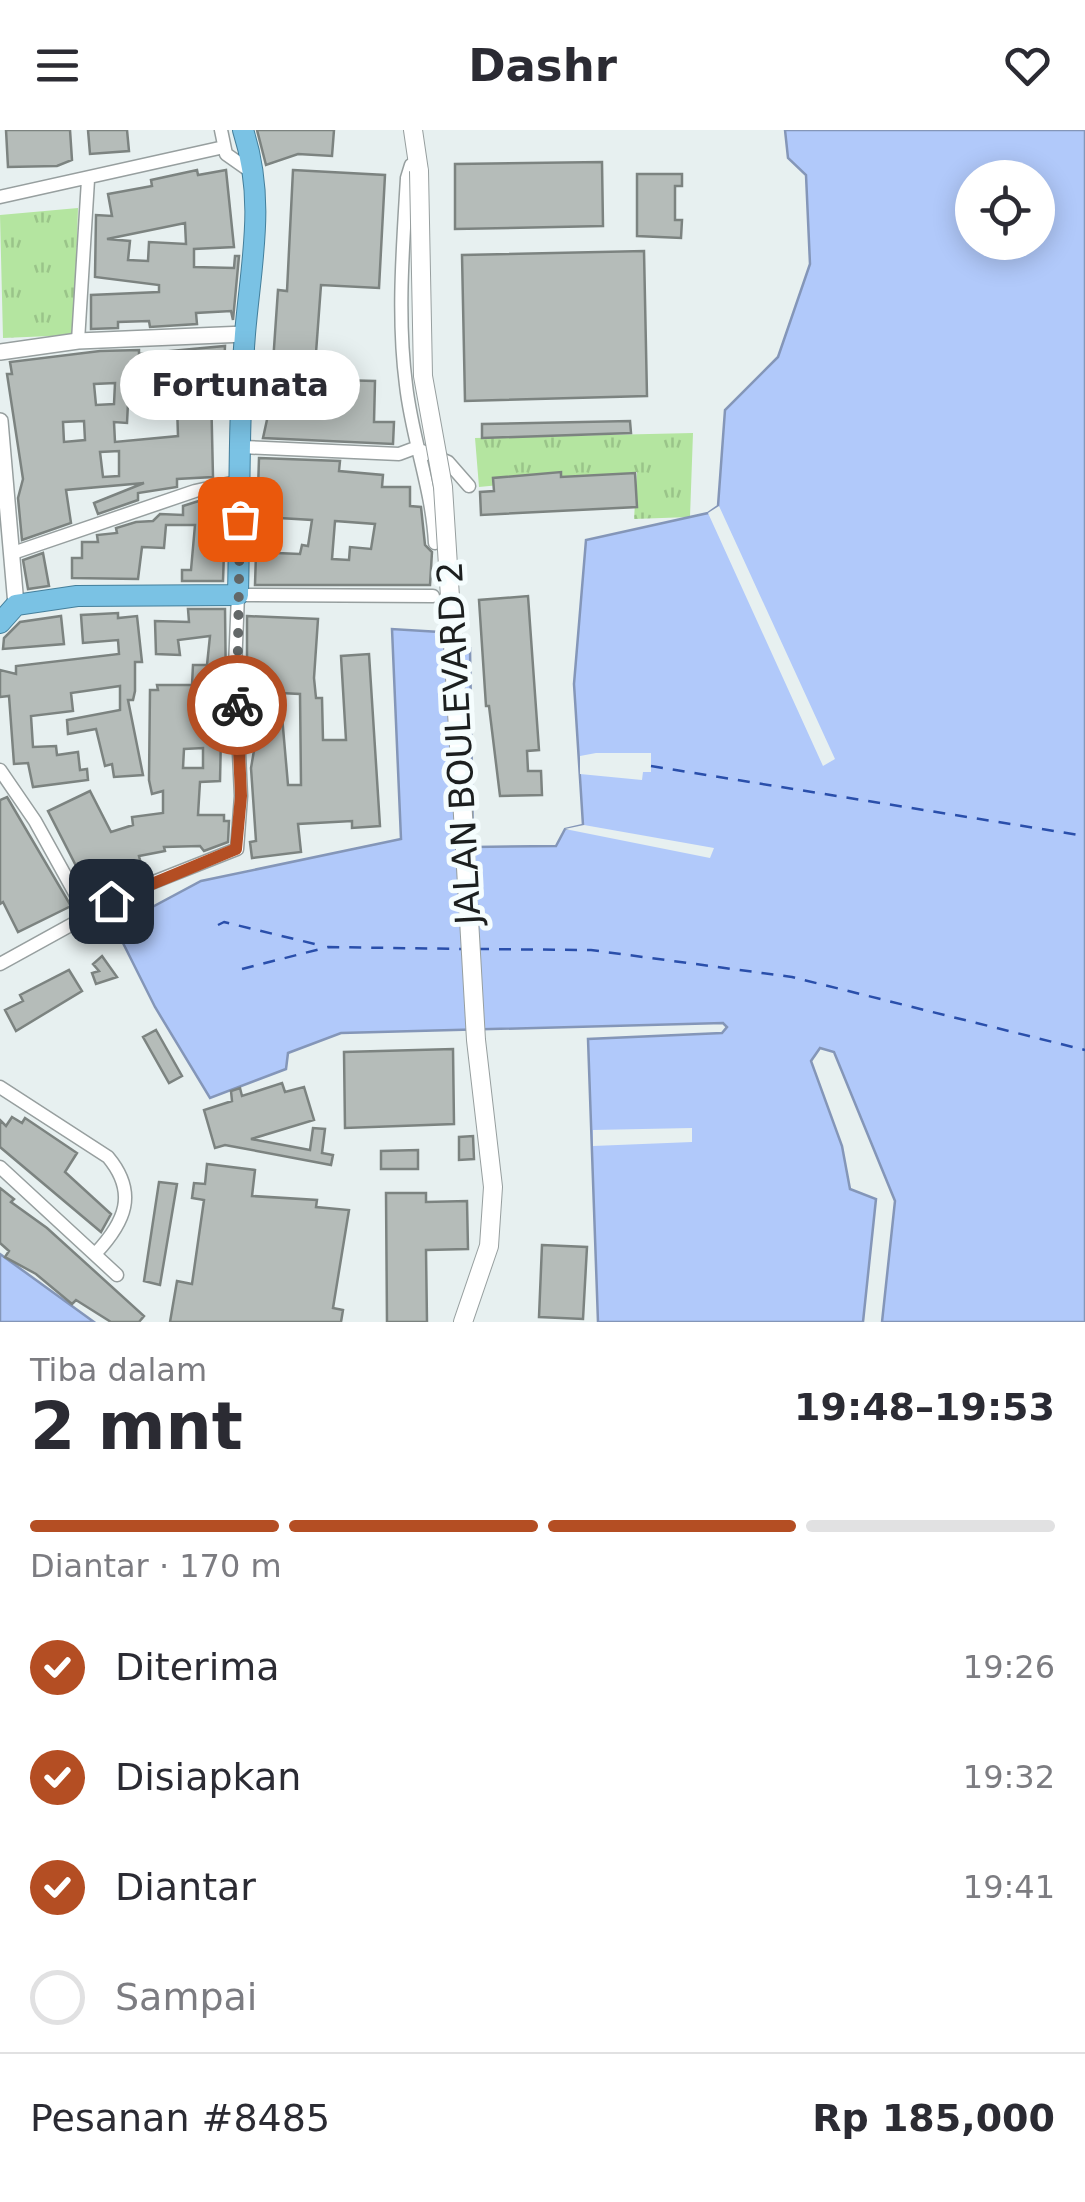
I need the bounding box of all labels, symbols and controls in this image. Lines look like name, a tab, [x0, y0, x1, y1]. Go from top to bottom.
icon: menu	[30, 38, 85, 93]
icon: heart	[1000, 38, 1055, 93]
text: Dashr	[468, 39, 617, 92]
map controls	[955, 160, 1055, 260]
button: locate	[955, 160, 1055, 260]
callout: Fortunata	[120, 349, 360, 419]
text: Fortunata	[151, 366, 329, 404]
pin	[198, 477, 283, 562]
icon: bag	[213, 492, 268, 547]
street label: JALAN BOULEVARD 2	[430, 560, 489, 928]
courier	[187, 655, 287, 755]
icon: bike	[210, 678, 265, 733]
pin	[69, 859, 154, 944]
icon: home	[84, 874, 139, 929]
text: Tiba dalam	[30, 1351, 207, 1389]
text: 19:48–19:53	[794, 1385, 1055, 1429]
text: 2 mnt	[30, 1389, 243, 1464]
text: Diantar · 170 m	[30, 1547, 282, 1585]
icon: check	[30, 1640, 85, 1695]
text: Diterima	[115, 1645, 280, 1689]
text: 19:26	[963, 1648, 1055, 1686]
icon: check	[30, 1750, 85, 1805]
text: Disiapkan	[115, 1755, 301, 1799]
text: 19:32	[963, 1758, 1055, 1796]
icon: check	[30, 1860, 85, 1915]
text: Diantar	[115, 1865, 256, 1909]
text: 19:41	[963, 1868, 1055, 1906]
text: Sampai	[115, 1975, 257, 2019]
text: Pesanan #8485	[30, 2096, 330, 2140]
text: Rp 185,000	[812, 2096, 1055, 2140]

